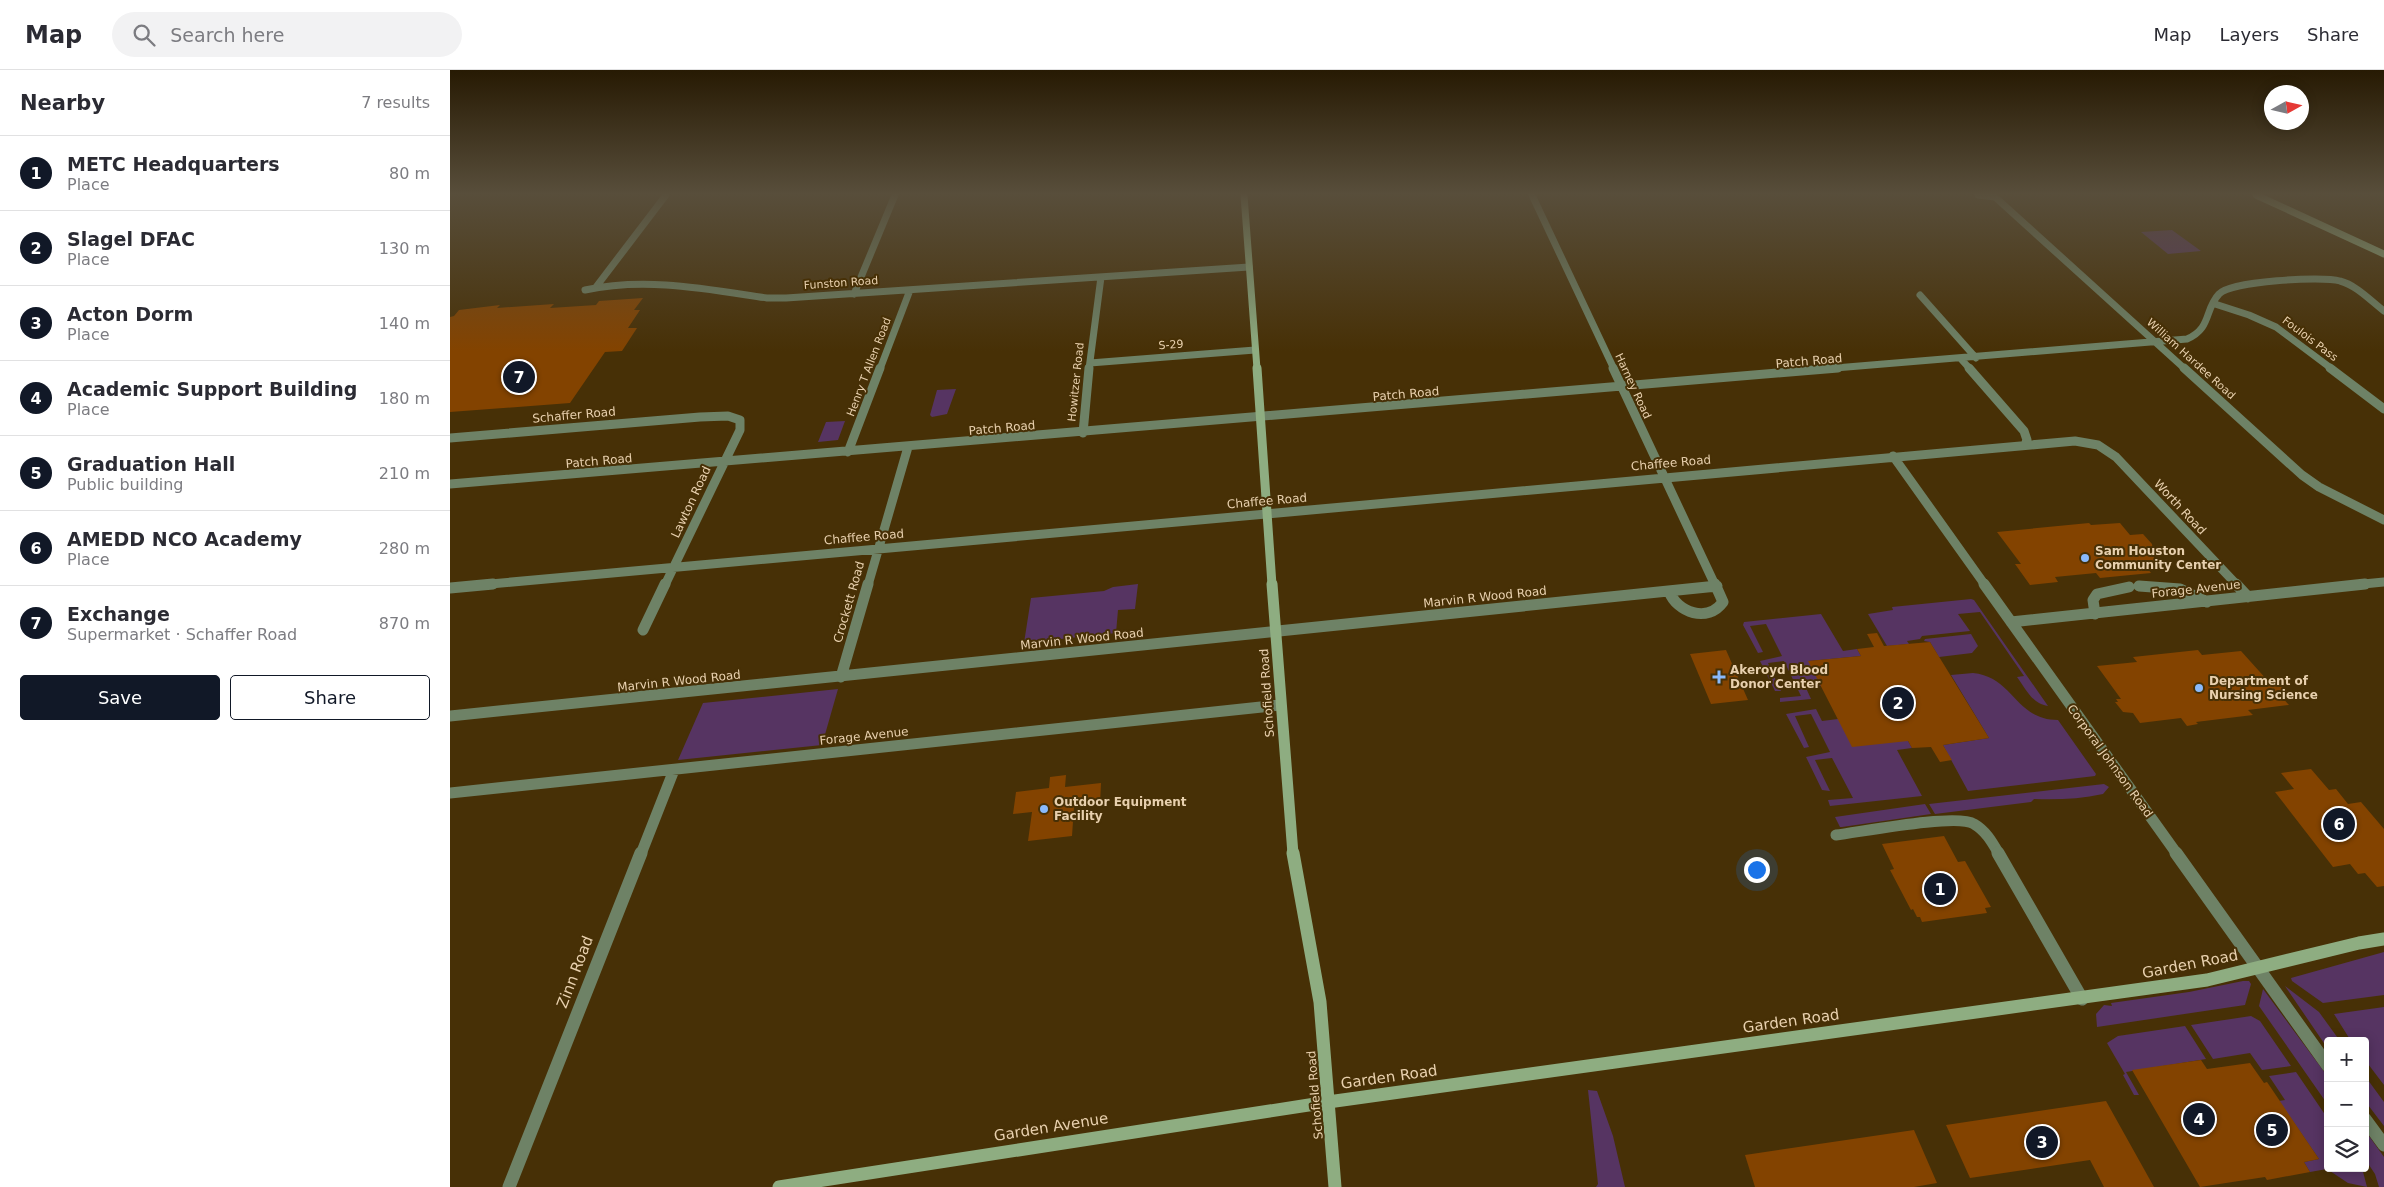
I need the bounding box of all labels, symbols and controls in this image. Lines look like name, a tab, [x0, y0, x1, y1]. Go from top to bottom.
search box	[112, 12, 462, 57]
text: Map	[25, 21, 82, 49]
icon: search	[130, 21, 158, 49]
text: Search here	[170, 24, 284, 46]
text: Map	[2153, 24, 2191, 45]
text: Layers	[2219, 24, 2279, 45]
text: Share	[2307, 24, 2359, 45]
north arrow	[2264, 85, 2309, 130]
text: Nearby	[20, 91, 105, 115]
text: 7 results	[361, 93, 430, 112]
text: METC Headquarters	[67, 153, 280, 175]
text: 1	[30, 164, 42, 183]
text: 80 m	[389, 164, 430, 183]
text: Place	[67, 175, 110, 194]
text: Slagel DFAC	[67, 228, 195, 250]
text: 2	[30, 239, 42, 258]
text: 130 m	[379, 239, 430, 258]
text: Place	[67, 250, 110, 269]
street label: Funston Road	[803, 274, 879, 292]
text: Acton Dorm	[67, 303, 193, 325]
text: 3	[30, 314, 42, 333]
text: 140 m	[379, 314, 430, 333]
street label: Foulois Pass	[2280, 314, 2340, 364]
street label: Henry T Allen Road	[844, 316, 894, 418]
street label: William Hardee Road	[2144, 316, 2238, 402]
text: Place	[67, 325, 110, 344]
street label: S-29	[1158, 338, 1184, 352]
street label: Howitzer Road	[1065, 342, 1087, 422]
street label: Harney Road	[1612, 351, 1654, 421]
street label: Patch Road	[1775, 351, 1843, 371]
pin: 7	[503, 358, 535, 396]
text: Academic Support Building	[67, 378, 357, 400]
street label: Patch Road	[1372, 384, 1440, 404]
text: 4	[30, 389, 42, 408]
text: 180 m	[379, 389, 430, 408]
text: Place	[67, 400, 110, 419]
street label: Schaffer Road	[532, 404, 616, 426]
street label: Patch Road	[968, 418, 1036, 438]
street label: Patch Road	[565, 451, 633, 471]
text: Graduation Hall	[67, 453, 235, 475]
street label: Chaffee Road	[1630, 453, 1712, 473]
text: 5	[30, 464, 42, 483]
text: 210 m	[379, 464, 430, 483]
street label: Lawton Road	[668, 464, 714, 540]
text: Public building	[67, 475, 184, 494]
street label: Worth Road	[2151, 477, 2209, 537]
street label: Chaffee Road	[1226, 491, 1308, 511]
street label: Chaffee Road	[823, 527, 905, 547]
text: AMEDD NCO Academy	[67, 528, 302, 550]
text: 6	[30, 539, 42, 558]
text: 280 m	[379, 539, 430, 558]
place label: Sam Houston Community Center	[2095, 544, 2221, 572]
text: Place	[67, 550, 110, 569]
marker: Sam Houston Community Center	[2079, 552, 2091, 564]
street label: Crockett Road	[831, 560, 867, 644]
street label: Forage Avenue	[2151, 577, 2241, 601]
street label: Marvin R Wood Road	[1423, 584, 1547, 610]
text: Exchange	[67, 603, 170, 625]
text: 7	[30, 614, 42, 633]
text: 870 m	[379, 614, 430, 633]
text: Supermarket · Schaffer Road	[67, 625, 297, 644]
street label: Marvin R Wood Road	[1020, 626, 1144, 652]
street label: Schofield Road	[1257, 648, 1277, 738]
place label: Akeroyd Blood Donor Center	[1730, 663, 1828, 691]
street label: Marvin R Wood Road	[617, 668, 741, 694]
marker: Akeroyd Blood Donor Center	[1712, 670, 1726, 684]
place label: Department of Nursing Science	[2209, 674, 2318, 702]
button: Save	[20, 675, 220, 720]
button: Share	[230, 675, 430, 720]
marker: Department of Nursing Science	[2193, 682, 2205, 694]
pin: 2	[1882, 684, 1914, 722]
street label: Corporal Johnson Road	[2064, 702, 2156, 820]
street label: Forage Avenue	[819, 724, 909, 748]
place label: Outdoor Equipment Facility	[1054, 795, 1187, 823]
marker: Outdoor Equipment Facility	[1038, 803, 1050, 815]
pin: 6	[2323, 805, 2355, 843]
your location	[1744, 857, 1770, 883]
pin: 1	[1924, 870, 1956, 908]
street label: Zinn Road	[553, 933, 597, 1011]
street label: Garden Road	[2140, 946, 2240, 982]
street label: Garden Road	[1742, 1005, 1840, 1037]
map controls	[2324, 1037, 2369, 1172]
button: +	[2324, 1037, 2369, 1082]
street label: Schofield Road	[1304, 1050, 1326, 1140]
street label: Garden Road	[1340, 1061, 1438, 1093]
button: −	[2324, 1082, 2369, 1127]
pin: 4	[2183, 1100, 2215, 1138]
street label: Garden Avenue	[993, 1109, 1109, 1145]
pin: 5	[2256, 1111, 2288, 1149]
pin: 3	[2026, 1123, 2058, 1161]
button: layers	[2324, 1127, 2369, 1172]

